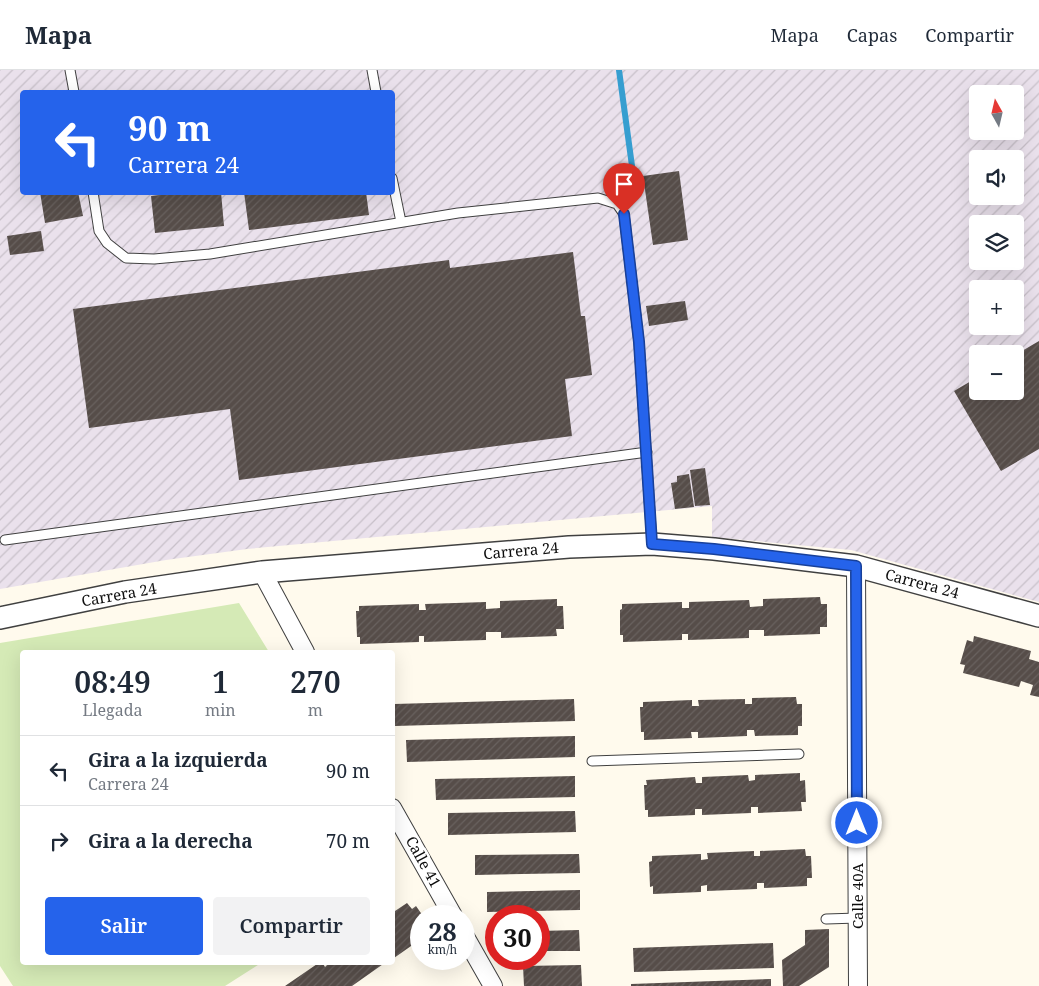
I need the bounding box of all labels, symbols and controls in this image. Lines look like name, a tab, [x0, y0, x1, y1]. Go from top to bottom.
text: Mapa	[25, 18, 92, 51]
text: Mapa	[771, 23, 819, 47]
text: Capas	[847, 23, 897, 47]
text: Compartir	[925, 23, 1014, 47]
north arrow	[969, 85, 1024, 140]
map controls	[969, 85, 1024, 400]
text: 90 m	[128, 104, 211, 151]
icon: left	[45, 110, 110, 175]
text: Carrera 24	[128, 149, 239, 179]
button: sound	[969, 150, 1024, 205]
pin	[603, 163, 645, 214]
icon: arrive	[610, 170, 638, 198]
button: layers	[969, 215, 1024, 270]
button: +	[969, 280, 1024, 335]
button: −	[969, 345, 1024, 400]
street label: Carrera 24	[482, 537, 560, 563]
street label: Carrera 24	[883, 564, 962, 603]
street label: Carrera 24	[80, 577, 158, 610]
text: 08:49	[74, 661, 151, 702]
text: 1	[212, 661, 229, 702]
text: 270	[290, 661, 341, 702]
text: Llegada	[83, 699, 143, 721]
text: min	[205, 699, 236, 721]
text: m	[308, 699, 323, 721]
text: Gira a la izquierda	[88, 747, 268, 773]
icon: left	[45, 757, 73, 785]
text: 90 m	[326, 758, 370, 784]
text: Carrera 24	[88, 773, 169, 795]
position arrow	[830, 796, 882, 848]
icon: right	[45, 827, 73, 855]
text: Gira a la derecha	[88, 828, 253, 854]
text: 70 m	[326, 828, 370, 854]
street label: Calle 41	[402, 832, 446, 891]
street label: Calle 40A	[847, 862, 867, 929]
button: Salir	[45, 897, 203, 955]
button: Compartir	[213, 897, 370, 955]
speed limit sign: 30	[485, 905, 550, 970]
text: 28	[428, 914, 457, 948]
text: km/h	[428, 941, 457, 958]

